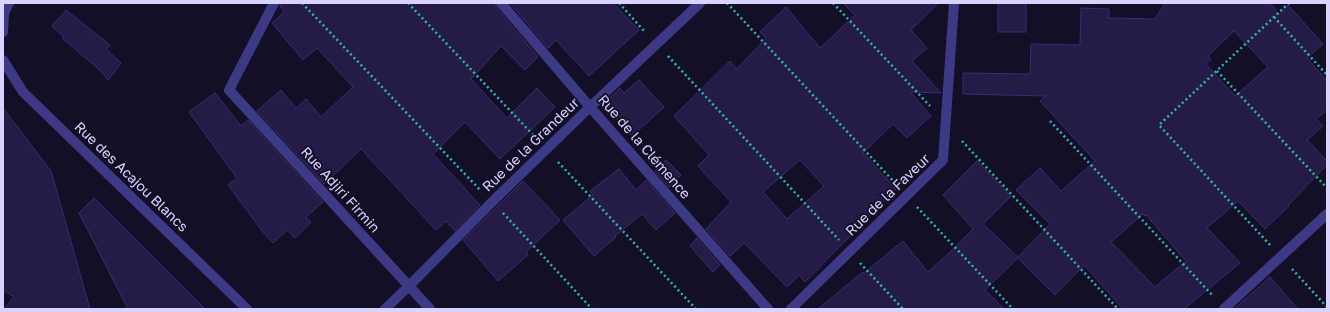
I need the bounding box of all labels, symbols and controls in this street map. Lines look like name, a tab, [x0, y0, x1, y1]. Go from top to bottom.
street label: Rue de la Clémence	[594, 92, 694, 202]
street label: Rue de la Grandeur	[479, 95, 583, 195]
street label: Rue des Acajou Blancs	[71, 118, 191, 236]
street label: Rue Adjiri Firmin	[297, 144, 383, 236]
street label: Rue de la Faveur	[842, 150, 934, 240]

